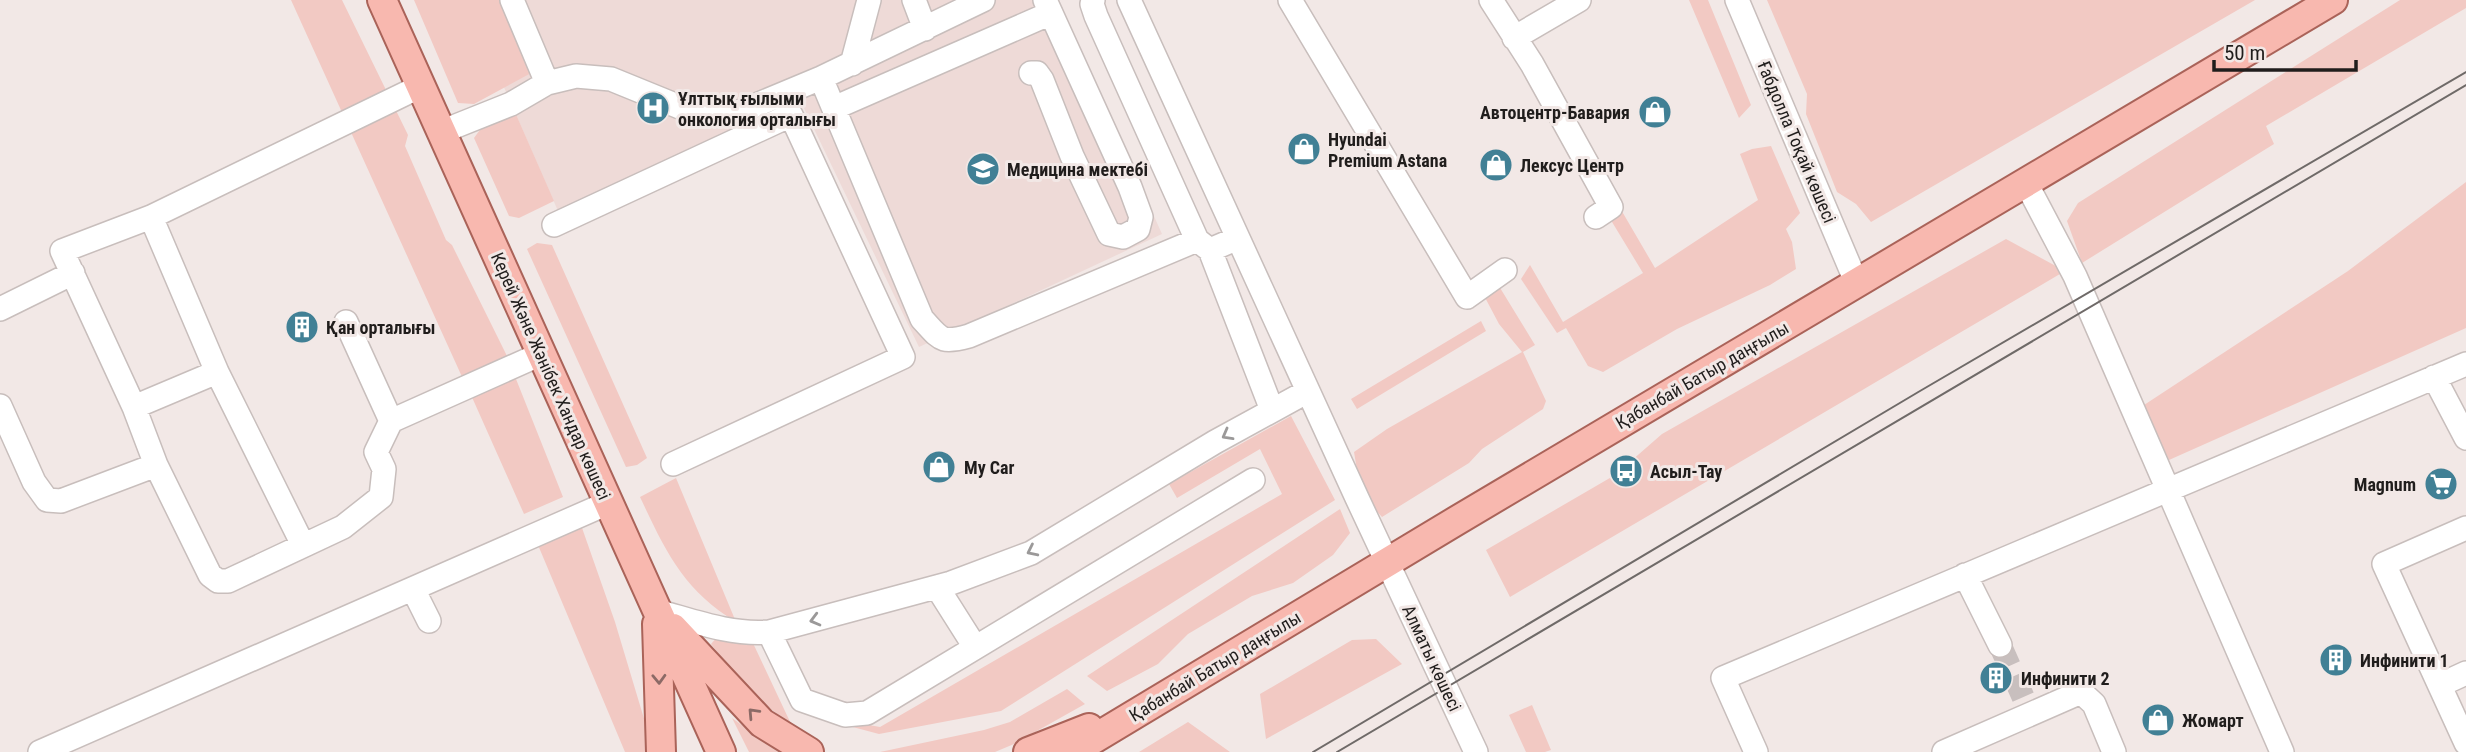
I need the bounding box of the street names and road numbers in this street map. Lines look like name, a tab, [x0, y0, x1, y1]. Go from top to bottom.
street label: Ғабдолла Тоқай көшесі	[1753, 58, 1841, 226]
street label: Керей Және Жәнібек Хандар көшесі	[487, 249, 615, 503]
street label: Қабанбай Батыр даңғылы	[1612, 317, 1792, 433]
street label: Алматы көшесі	[1398, 601, 1466, 715]
street label: Қабанбай Батыр даңғылы	[1125, 606, 1305, 726]

